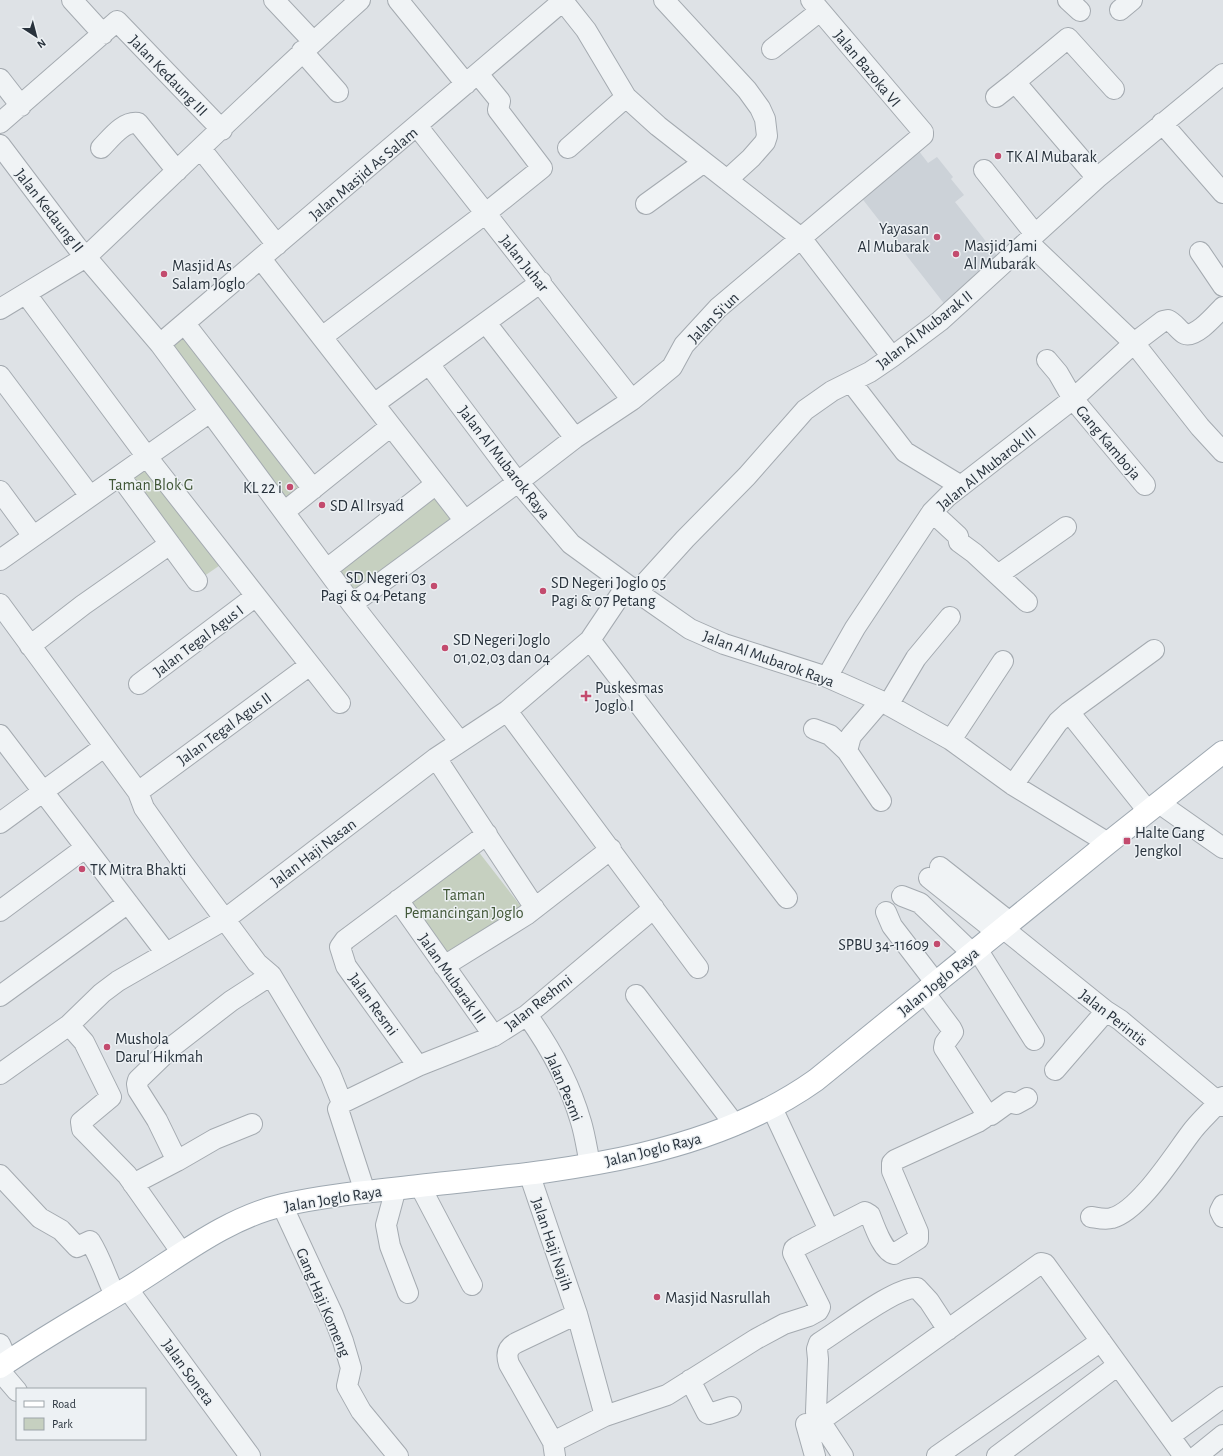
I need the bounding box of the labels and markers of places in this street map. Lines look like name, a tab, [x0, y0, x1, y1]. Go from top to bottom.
place label: TK Al Mubarak	[1006, 149, 1097, 165]
marker: TK Al Mubarak	[993, 151, 1003, 161]
place label: Yayasan Al Mubarak	[858, 221, 930, 255]
marker: Yayasan Al Mubarak	[932, 232, 942, 242]
place label: Masjid Jami Al Mubarak	[964, 238, 1037, 272]
marker: Masjid Jami Al Mubarak	[951, 249, 961, 259]
place label: Masjid As Salam Joglo	[172, 258, 245, 292]
marker: Masjid As Salam Joglo	[159, 269, 169, 279]
place label: KL 22 i	[243, 480, 282, 496]
marker: KL 22 i	[285, 482, 295, 492]
place label: SD Al Irsyad	[330, 498, 404, 515]
marker: SD Al Irsyad	[317, 500, 327, 510]
place label: SD Negeri 03 Pagi & 04 Petang	[320, 570, 426, 604]
place label: SD Negeri Joglo 05 Pagi & 07 Petang	[551, 575, 666, 609]
marker: SD Negeri 03 Pagi & 04 Petang	[429, 581, 439, 591]
marker: SD Negeri Joglo 05 Pagi & 07 Petang	[538, 586, 548, 596]
place label: SD Negeri Joglo 01,02,03 dan 04	[453, 632, 551, 666]
marker: SD Negeri Joglo 01,02,03 dan 04	[440, 643, 450, 653]
place label: Puskesmas Joglo I	[595, 680, 664, 714]
marker: Puskesmas Joglo I	[580, 690, 592, 702]
place label: Halte Gang Jengkol	[1135, 825, 1205, 859]
marker: Halte Gang Jengkol	[1122, 836, 1132, 846]
place label: TK Mitra Bhakti	[90, 862, 186, 878]
marker: TK Mitra Bhakti	[77, 864, 87, 874]
place label: SPBU 34-11609	[838, 937, 929, 953]
marker: SPBU 34-11609	[932, 939, 942, 949]
place label: Mushola Darul Hikmah	[115, 1031, 203, 1065]
marker: Mushola Darul Hikmah	[102, 1042, 112, 1052]
place label: Masjid Nasrullah	[665, 1290, 771, 1307]
marker: Masjid Nasrullah	[652, 1292, 662, 1302]

